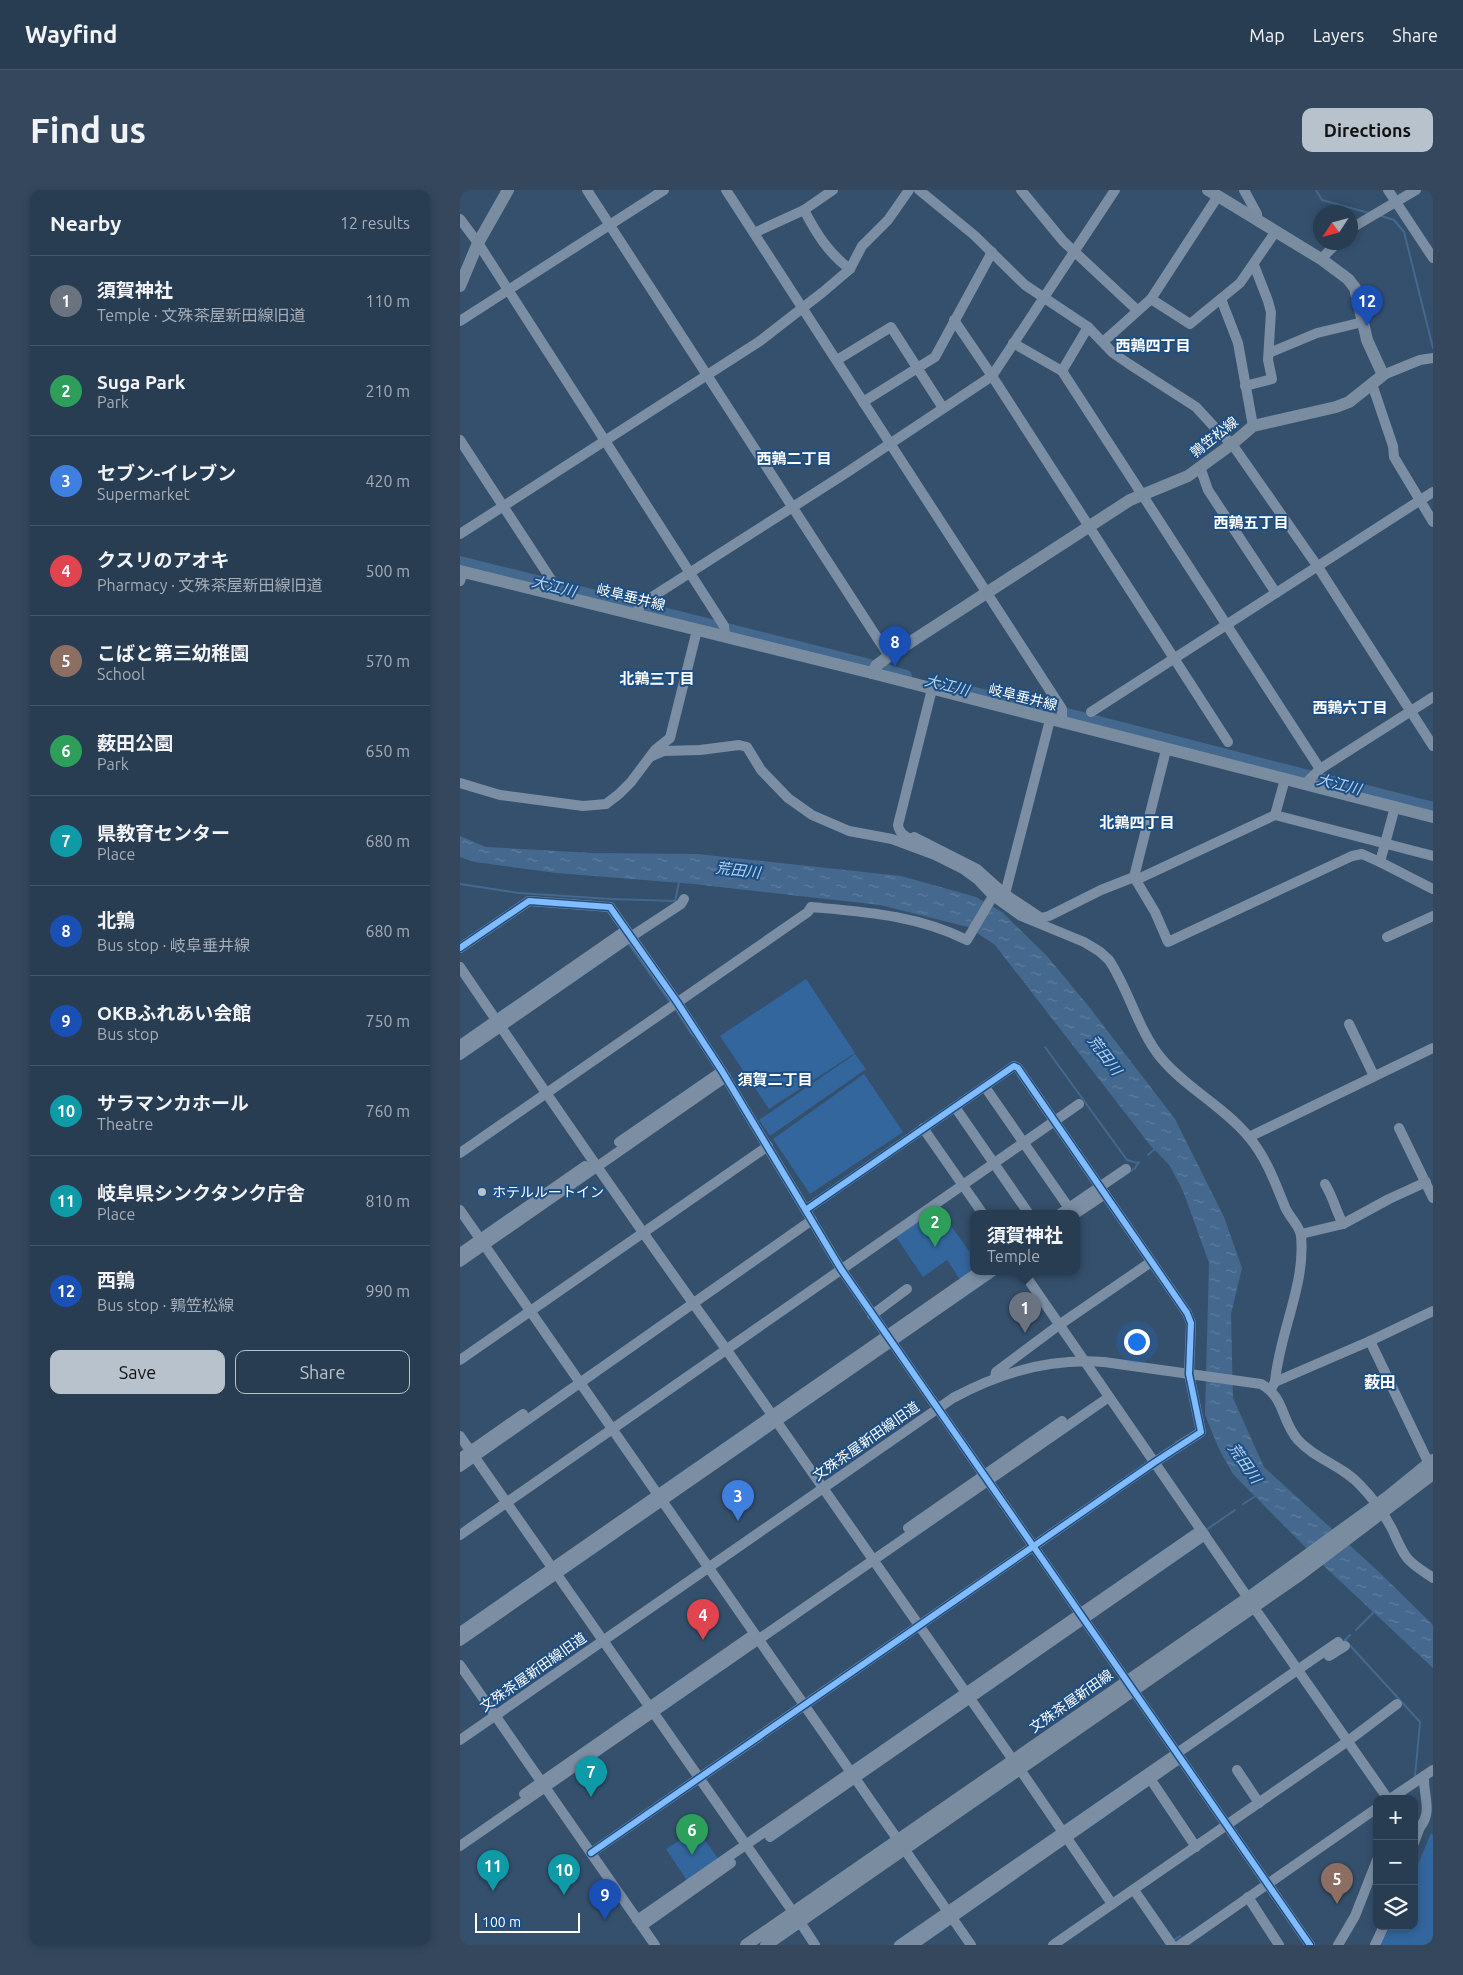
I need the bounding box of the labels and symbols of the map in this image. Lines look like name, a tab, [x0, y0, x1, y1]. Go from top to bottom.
north arrow	[1313, 205, 1358, 250]
pin: 12	[1351, 285, 1383, 326]
district label: 西鶉四丁目	[1115, 337, 1191, 354]
street label: 鶉笠松線	[1187, 413, 1241, 461]
district label: 西鶉二丁目	[756, 450, 832, 467]
district label: 西鶉五丁目	[1213, 514, 1289, 531]
water label: 大江川	[530, 572, 580, 600]
street label: 岐阜垂井線	[595, 581, 667, 613]
pin: 8	[879, 626, 911, 667]
district label: 北鶉三丁目	[619, 670, 695, 687]
water label: 大江川	[923, 671, 973, 699]
street label: 岐阜垂井線	[987, 681, 1059, 713]
district label: 西鶉六丁目	[1312, 699, 1388, 716]
water label: 大江川	[1315, 770, 1365, 798]
district label: 北鶉四丁目	[1099, 814, 1175, 831]
water label: 荒田川	[715, 859, 763, 881]
water label: 荒田川	[1085, 1032, 1127, 1080]
district label: 須賀二丁目	[737, 1071, 813, 1088]
place label: ホテルルートイン	[492, 1184, 604, 1200]
marker: ホテルルートイン	[476, 1186, 488, 1198]
pin: 2	[919, 1206, 951, 1247]
pin: 1	[1009, 1292, 1041, 1333]
your location	[1124, 1329, 1150, 1355]
district label: 薮田	[1364, 1373, 1396, 1391]
street label: 文殊茶屋新田線旧道	[810, 1398, 922, 1484]
water label: 荒田川	[1225, 1440, 1266, 1488]
pin: 3	[722, 1480, 754, 1521]
pin: 4	[687, 1599, 719, 1640]
street label: 文殊茶屋新田線旧道	[477, 1629, 589, 1715]
street label: 文殊茶屋新田線	[1026, 1666, 1116, 1736]
pin: 7	[575, 1756, 607, 1797]
pin: 6	[676, 1814, 708, 1855]
pin: 11	[477, 1850, 509, 1891]
pin: 10	[548, 1854, 580, 1895]
pin: 5	[1321, 1863, 1353, 1904]
pin: 9	[589, 1879, 621, 1920]
scale bar	[475, 1910, 580, 1933]

